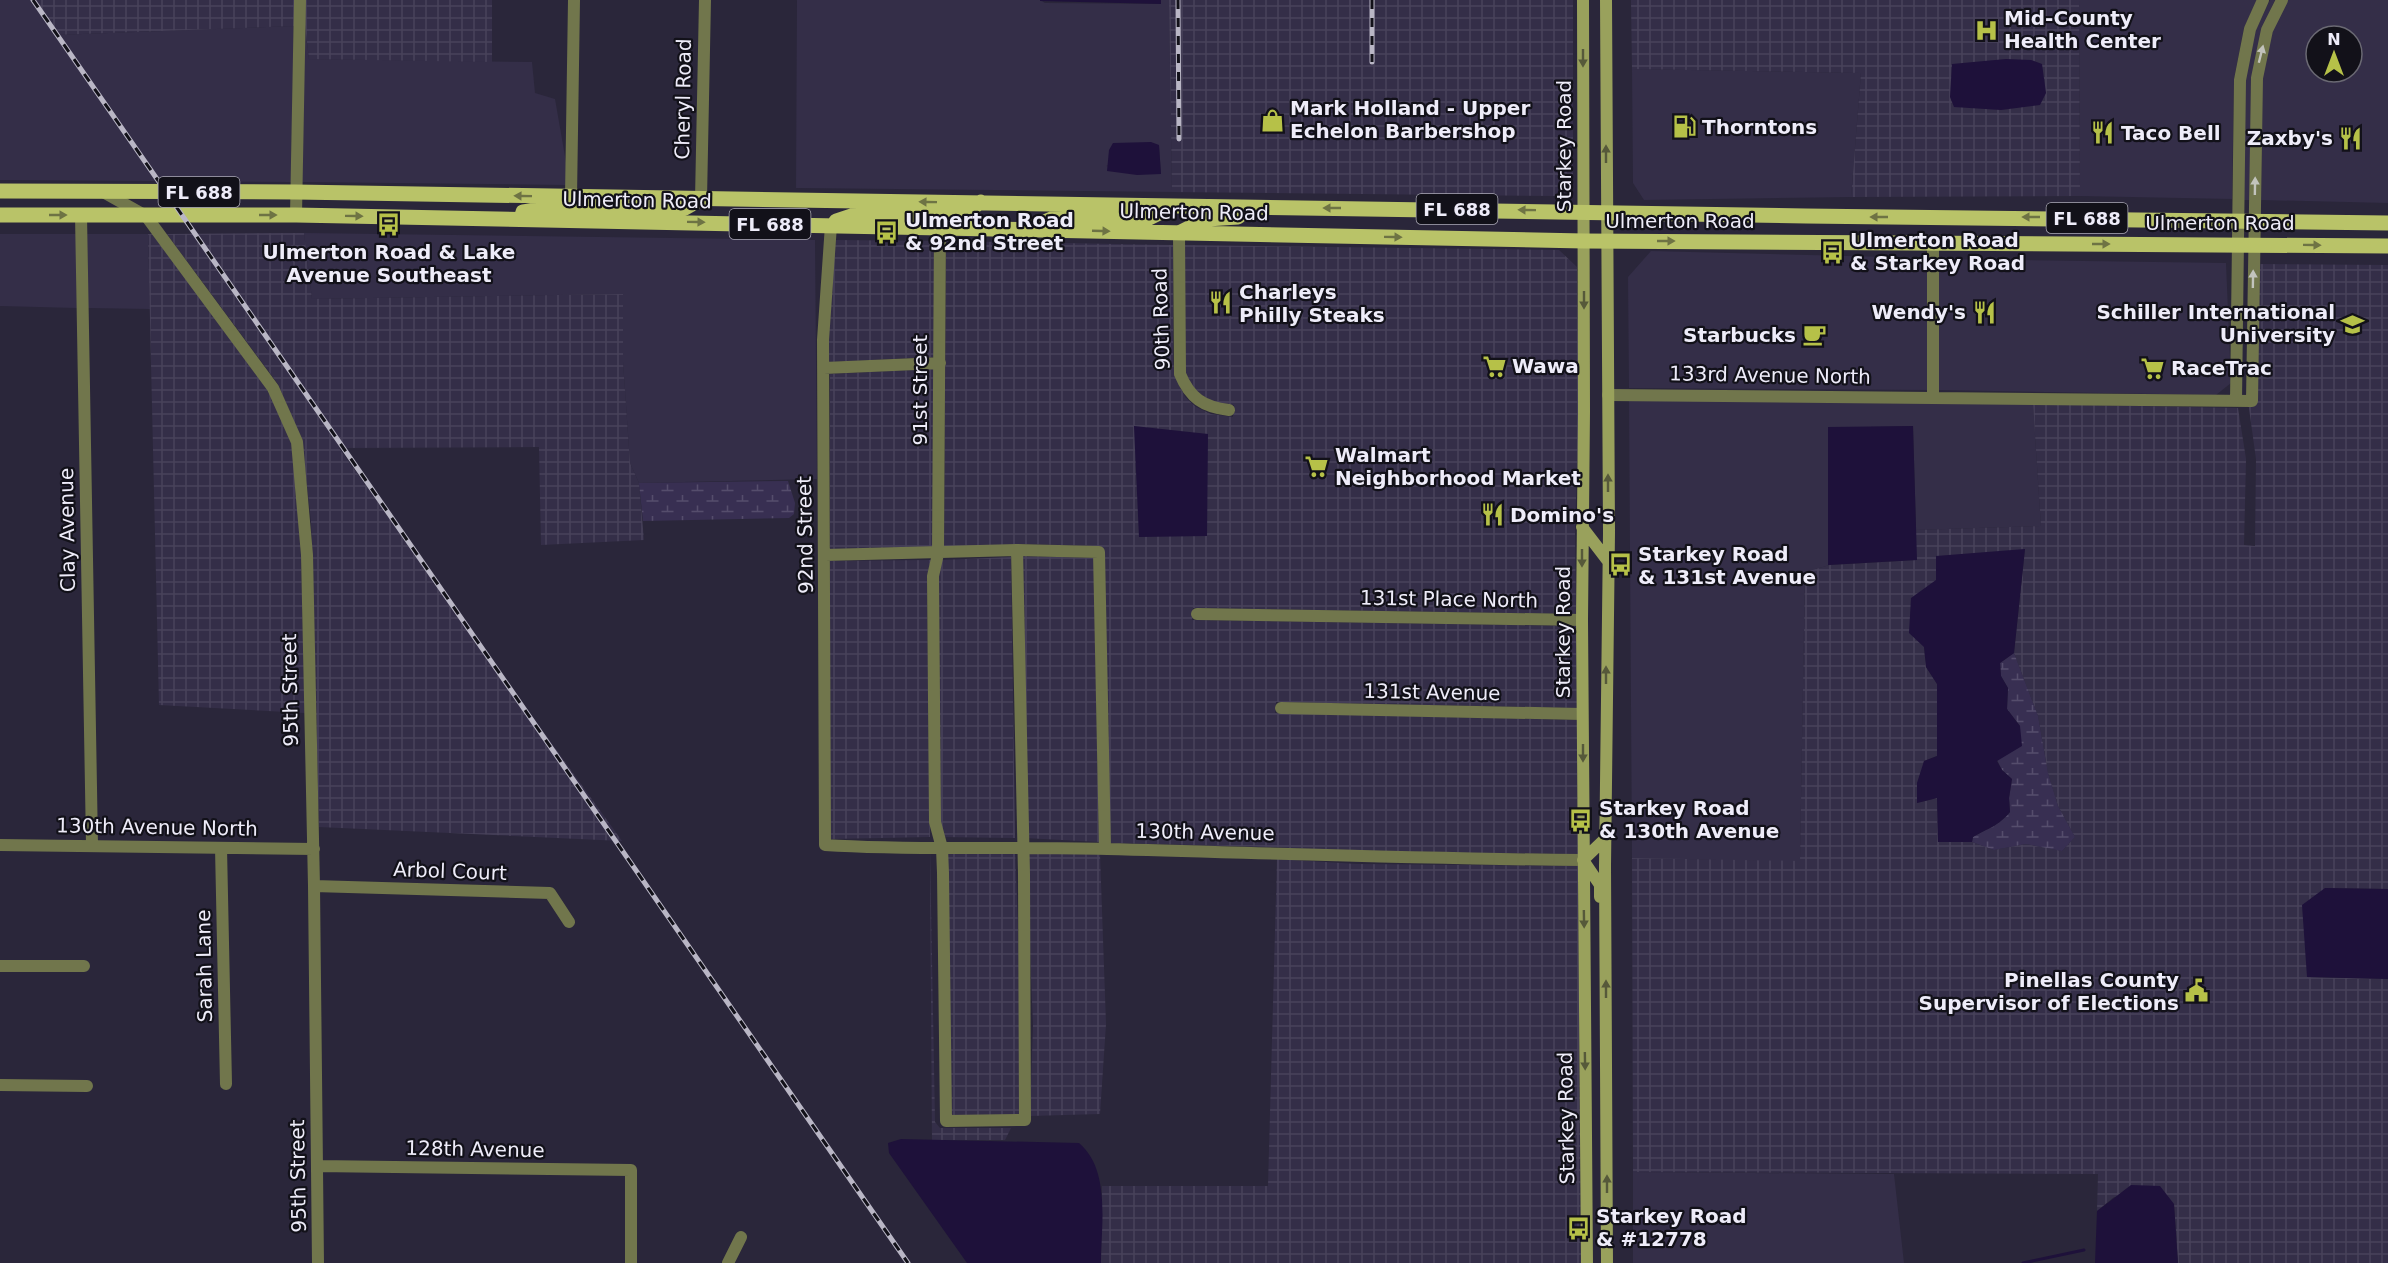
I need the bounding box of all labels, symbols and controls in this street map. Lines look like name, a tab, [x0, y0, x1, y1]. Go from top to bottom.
place label: Mid-County Health Center	[2004, 6, 2161, 53]
hospital icon: Mid-County Health Center	[1973, 17, 1999, 43]
north arrow	[2304, 24, 2364, 84]
text: N	[2327, 30, 2341, 49]
street label: Cheryl Road	[670, 38, 696, 160]
one-way arrow	[2257, 44, 2267, 63]
one-way arrow	[1578, 49, 1588, 68]
street label: Starkey Road	[1552, 80, 1576, 212]
place label: Mark Holland - Upper Echelon Barbershop	[1290, 96, 1530, 143]
shop icon: Mark Holland - Upper Echelon Barbershop	[1259, 107, 1285, 133]
fuel station icon: Thorntons	[1671, 114, 1697, 140]
place label: Thorntons	[1702, 115, 1817, 139]
restaurant icon: Taco Bell	[2090, 120, 2116, 146]
place label: Taco Bell	[2121, 121, 2221, 145]
restaurant icon: Zaxby's	[2338, 125, 2364, 151]
place label: Zaxby's	[2247, 126, 2333, 150]
one-way arrow	[1601, 144, 1611, 163]
road number: FL 688	[158, 177, 240, 207]
one-way arrow	[2251, 177, 2260, 196]
street label: Ulmerton Road	[562, 187, 712, 213]
one-way arrow	[513, 191, 532, 201]
road number: FL 688	[1416, 194, 1498, 224]
one-way arrow	[918, 197, 937, 207]
street label: Ulmerton Road	[1119, 199, 1269, 225]
one-way arrow	[1323, 203, 1342, 213]
road number: FL 688	[2046, 203, 2128, 233]
one-way arrow	[1518, 206, 1537, 215]
place label: Ulmerton Road & 92nd Street	[905, 208, 1074, 255]
road number: FL 688	[730, 209, 810, 239]
street label: Ulmerton Road	[1605, 209, 1755, 233]
one-way arrow	[49, 210, 68, 220]
one-way arrow	[258, 210, 277, 220]
one-way arrow	[345, 211, 364, 221]
bus stop icon: Ulmerton Road & Lake Avenue Southeast	[376, 211, 402, 237]
street label: Ulmerton Road	[2145, 211, 2295, 235]
one-way arrow	[1870, 212, 1889, 222]
one-way arrow	[2022, 212, 2041, 222]
one-way arrow	[686, 218, 705, 227]
bus stop icon: Ulmerton Road & 92nd Street	[874, 219, 900, 245]
one-way arrow	[1091, 227, 1110, 236]
place label: Ulmerton Road & Starkey Road	[1850, 228, 2025, 275]
one-way arrow	[1384, 232, 1403, 242]
one-way arrow	[1656, 237, 1675, 246]
bus stop icon: Ulmerton Road & Starkey Road	[1819, 239, 1845, 265]
one-way arrow	[2092, 239, 2111, 249]
place label: Ulmerton Road & Lake Avenue Southeast	[263, 240, 515, 287]
one-way arrow	[2302, 240, 2321, 250]
street label: 90th Road	[1147, 267, 1175, 371]
one-way arrow	[2248, 270, 2257, 289]
place label: Charleys Philly Steaks	[1239, 280, 1385, 327]
restaurant icon: Charleys Philly Steaks	[1208, 290, 1234, 316]
one-way arrow	[1579, 290, 1589, 309]
restaurant icon: Wendy's	[1971, 299, 1997, 325]
place label: Wendy's	[1871, 300, 1966, 324]
place label: Schiller International University	[2096, 300, 2335, 347]
school or university icon: Schiller International University	[2340, 311, 2366, 337]
cafe icon: Starbucks	[1801, 322, 1827, 348]
place label: Starbucks	[1683, 323, 1796, 347]
street label: 91st Street	[908, 334, 932, 445]
supermarket icon: Wawa	[1481, 353, 1507, 379]
place label: Wawa	[1512, 354, 1579, 378]
supermarket icon: RaceTrac	[2140, 355, 2166, 381]
place label: RaceTrac	[2171, 356, 2272, 380]
street label: 133rd Avenue North	[1669, 361, 1871, 389]
place label: Walmart Neighborhood Market	[1335, 443, 1581, 490]
supermarket icon: Walmart Neighborhood Market	[1304, 454, 1330, 480]
street label: Clay Avenue	[54, 468, 80, 592]
one-way arrow	[1603, 474, 1613, 493]
street label: 92nd Street	[792, 476, 818, 594]
restaurant icon: Domino's	[1479, 502, 1505, 528]
place label: Domino's	[1510, 503, 1614, 527]
place label: Starkey Road & 131st Avenue	[1638, 542, 1816, 589]
one-way arrow	[1577, 548, 1587, 567]
bus stop icon: Starkey Road & 131st Avenue	[1607, 552, 1633, 578]
street label: Starkey Road	[1551, 566, 1575, 698]
street label: 131st Place North	[1360, 585, 1538, 613]
street label: 95th Street	[277, 633, 303, 747]
one-way arrow	[1601, 665, 1611, 684]
street label: 131st Avenue	[1363, 679, 1501, 705]
one-way arrow	[1578, 743, 1587, 762]
place label: Starkey Road & 130th Avenue	[1599, 796, 1779, 843]
bus stop icon: Starkey Road & 130th Avenue	[1568, 807, 1594, 833]
street label: 130th Avenue North	[56, 813, 258, 841]
street label: 130th Avenue	[1135, 819, 1275, 845]
street label: Arbol Court	[393, 857, 507, 885]
street label: Sarah Lane	[191, 909, 217, 1023]
one-way arrow	[1579, 909, 1589, 928]
place label: Pinellas County Supervisor of Elections	[1919, 968, 2179, 1015]
public building icon: Pinellas County Supervisor of Elections	[2184, 978, 2210, 1004]
one-way arrow	[1601, 979, 1611, 998]
street label: Starkey Road	[1553, 1052, 1579, 1184]
one-way arrow	[1580, 1052, 1590, 1071]
street label: 95th Street	[285, 1119, 311, 1233]
street label: 128th Avenue	[405, 1136, 545, 1162]
one-way arrow	[1602, 1174, 1612, 1193]
place label: Starkey Road & #12778	[1596, 1204, 1747, 1251]
bus stop icon: Starkey Road & #12778	[1565, 1215, 1591, 1241]

